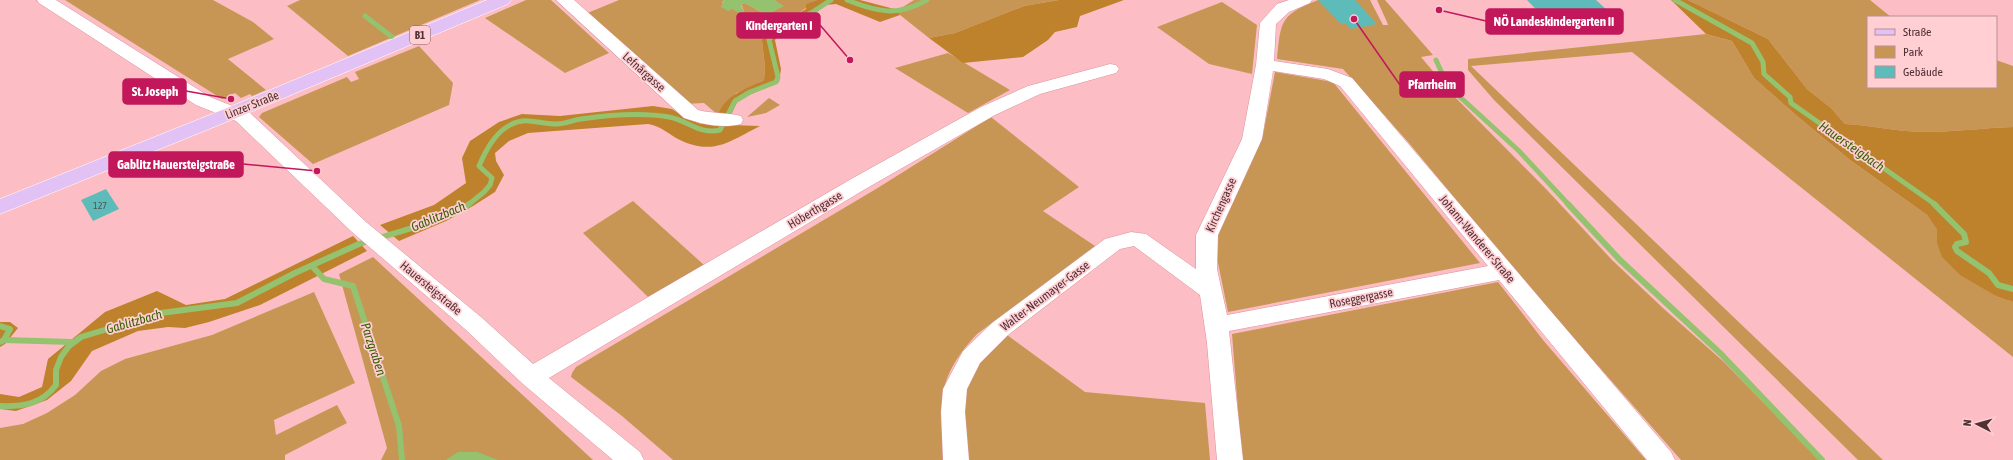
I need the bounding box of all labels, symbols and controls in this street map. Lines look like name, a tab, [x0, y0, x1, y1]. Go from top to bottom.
callout: NÖ Landeskindergarten II	[1486, 9, 1623, 34]
callout: Kindergarten I	[737, 13, 820, 38]
text: NÖ Landeskindergarten II	[1494, 14, 1614, 29]
legend	[1867, 16, 1997, 88]
text: Kindergarten I	[745, 18, 813, 33]
text: Straße	[1903, 25, 1931, 39]
road number: B1	[410, 26, 430, 44]
text: Park	[1903, 45, 1924, 59]
street label: Lefnärgasse	[620, 49, 668, 95]
text: Gebäude	[1903, 65, 1943, 79]
callout: Pfarrheim	[1400, 72, 1464, 97]
text: Pfarrheim	[1408, 77, 1456, 92]
callout: St. Joseph	[123, 79, 186, 104]
text: St. Joseph	[132, 84, 178, 99]
street label: Linzer Straße	[223, 88, 281, 122]
water label: Hauersteigbach	[1816, 118, 1888, 175]
callout: Gablitz Hauersteigstraße	[109, 152, 243, 177]
text: Gablitz Hauersteigstraße	[117, 157, 235, 172]
street label: Kirchengasse	[1203, 176, 1239, 234]
street label: Höberthgasse	[785, 188, 845, 232]
street label: Johann-Wanderer-Straße	[1436, 192, 1518, 286]
water label: Gablitzbach	[409, 198, 468, 235]
house number: 127	[93, 200, 107, 211]
street label: Hauersteigstraße	[397, 258, 465, 318]
street label: Walter-Neumayer-Gasse	[998, 258, 1092, 334]
street label: Roseggergasse	[1328, 285, 1394, 311]
water label: Gablitzbach	[105, 306, 164, 337]
water label: Parzgraben	[358, 321, 389, 378]
north arrow	[1957, 404, 1997, 444]
text: N	[1961, 419, 1973, 427]

